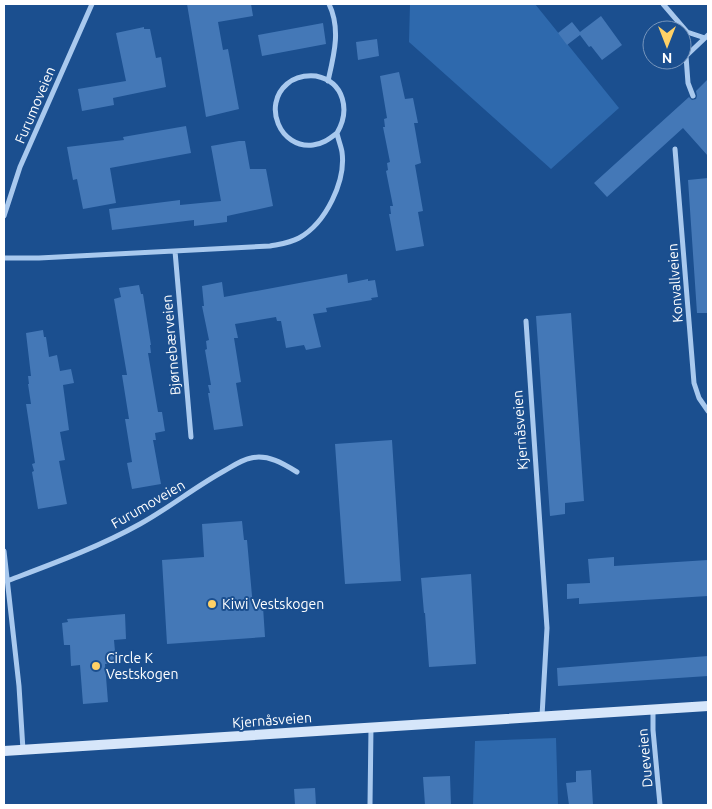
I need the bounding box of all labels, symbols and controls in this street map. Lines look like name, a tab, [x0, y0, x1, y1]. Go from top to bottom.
north arrow	[642, 20, 692, 70]
text: N	[662, 50, 672, 66]
street label: Furumoveien	[12, 64, 58, 146]
street label: Konvallveien	[664, 243, 686, 323]
street label: Bjørnebærveien	[159, 294, 183, 396]
street label: Kjernåsveien	[509, 390, 531, 470]
street label: Furumoveien	[108, 476, 188, 532]
place label: Kiwi Vestskogen	[222, 596, 324, 612]
marker: Kiwi Vestskogen	[206, 598, 218, 610]
place label: Circle K Vestskogen	[106, 650, 179, 682]
marker: Circle K Vestskogen	[90, 660, 102, 672]
street label: Kjernåsveien	[232, 709, 312, 731]
street label: Dueveien	[634, 728, 656, 788]

